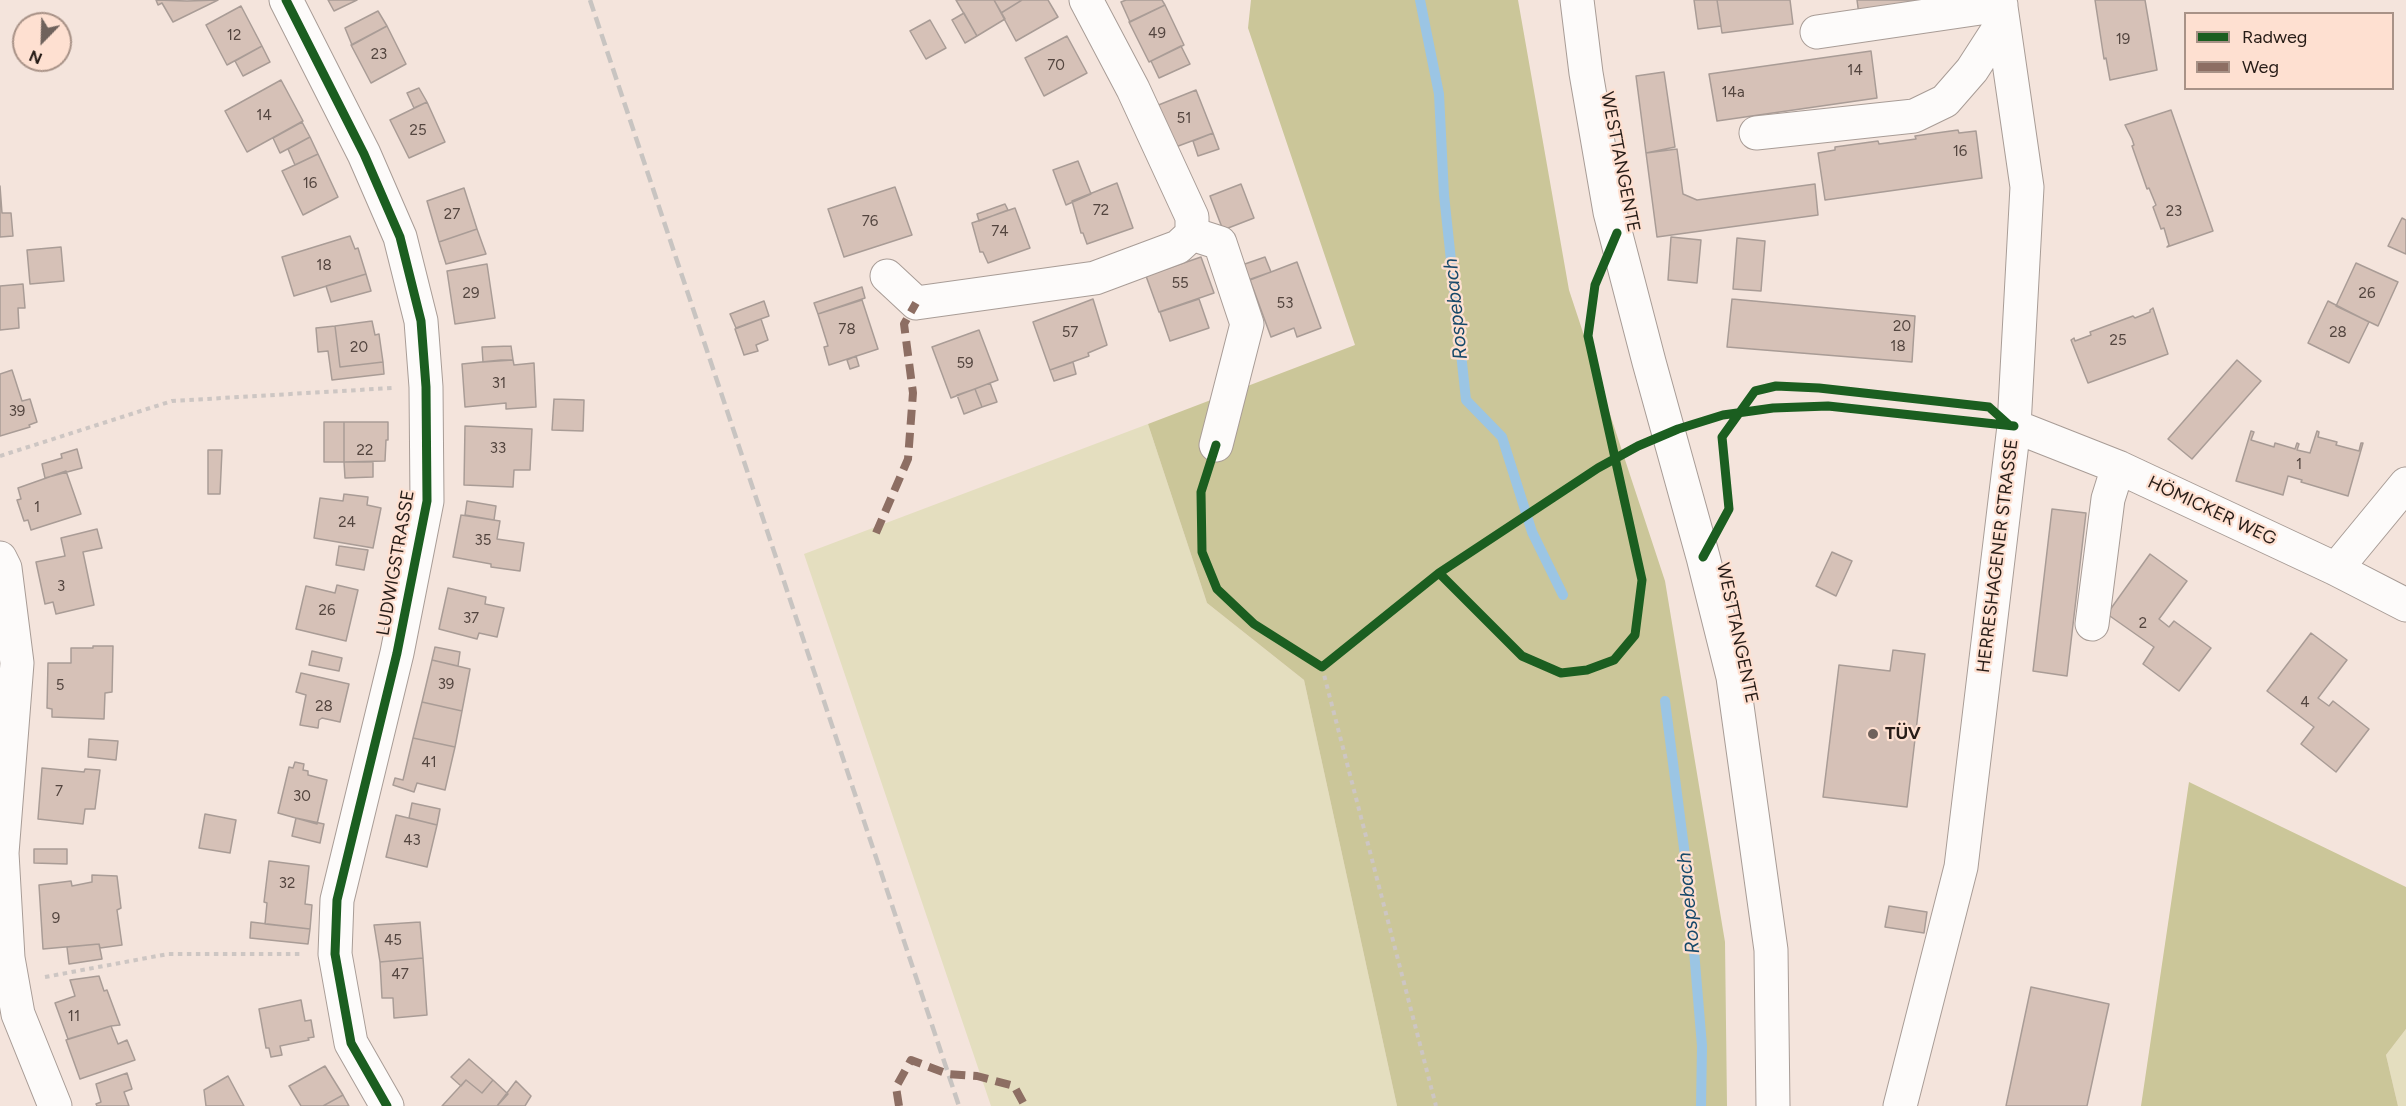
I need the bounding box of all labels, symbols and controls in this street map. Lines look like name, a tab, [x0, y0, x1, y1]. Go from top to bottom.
north arrow	[12, 12, 72, 72]
legend	[2184, 12, 2394, 90]
house number: 49	[1148, 25, 1166, 43]
text: Radweg	[2242, 26, 2307, 48]
house number: 12	[227, 27, 241, 45]
house number: 19	[2116, 31, 2130, 49]
text: N	[26, 46, 45, 68]
house number: 23	[371, 46, 387, 64]
text: Weg	[2242, 56, 2279, 78]
house number: 70	[1047, 57, 1065, 75]
house number: 14	[1847, 62, 1863, 80]
house number: 14a	[1721, 84, 1745, 102]
street label: WESTTANGENTE	[1596, 90, 1644, 234]
house number: 14	[256, 107, 272, 125]
house number: 51	[1177, 110, 1191, 128]
house number: 25	[409, 122, 427, 140]
house number: 16	[1953, 143, 1967, 161]
house number: 16	[303, 175, 317, 193]
house number: 72	[1093, 202, 1109, 220]
house number: 23	[2166, 203, 2182, 221]
house number: 27	[444, 206, 460, 224]
house number: 76	[862, 213, 878, 231]
house number: 74	[991, 223, 1009, 241]
house number: 18	[316, 257, 332, 275]
water label: Rospebach	[1439, 257, 1473, 361]
house number: 55	[1171, 275, 1189, 293]
house number: 29	[463, 285, 479, 303]
house number: 26	[2359, 285, 2375, 303]
house number: 53	[1277, 295, 1293, 313]
house number: 20	[1893, 318, 1911, 336]
house number: 78	[838, 321, 856, 339]
house number: 57	[1062, 324, 1078, 342]
house number: 28	[2329, 324, 2347, 342]
house number: 25	[2109, 332, 2127, 350]
house number: 18	[1890, 338, 1906, 356]
house number: 20	[350, 339, 368, 357]
house number: 59	[956, 355, 974, 373]
house number: 31	[492, 375, 506, 393]
house number: 39	[9, 403, 25, 421]
street label: HERRESHAGENER STRASSE	[1973, 438, 2023, 674]
house number: 33	[490, 440, 506, 458]
house number: 22	[357, 442, 373, 460]
house number: 1	[2296, 456, 2302, 474]
street label: HÖMICKER WEG	[2144, 472, 2280, 550]
street label: LUDWIGSTRASSE	[373, 489, 419, 637]
house number: 1	[34, 499, 40, 517]
house number: 24	[338, 514, 356, 532]
house number: 35	[475, 532, 491, 550]
street label: WESTTANGENTE	[1712, 561, 1762, 705]
house number: 3	[57, 578, 65, 596]
house number: 26	[319, 602, 335, 620]
house number: 37	[463, 610, 479, 628]
house number: 2	[2139, 615, 2147, 633]
house number: 39	[438, 676, 454, 694]
house number: 5	[56, 677, 64, 695]
house number: 4	[2300, 694, 2310, 712]
house number: 28	[315, 698, 333, 716]
place label: TÜV	[1885, 723, 1921, 745]
marker: TÜV	[1866, 727, 1880, 741]
house number: 41	[421, 754, 437, 772]
house number: 7	[55, 783, 63, 801]
house number: 30	[293, 788, 311, 806]
house number: 43	[403, 832, 421, 850]
water label: Rospebach	[1673, 851, 1705, 955]
house number: 32	[279, 875, 295, 893]
house number: 9	[52, 910, 60, 928]
house number: 45	[384, 932, 402, 950]
house number: 47	[391, 966, 409, 984]
house number: 11	[68, 1008, 80, 1026]

